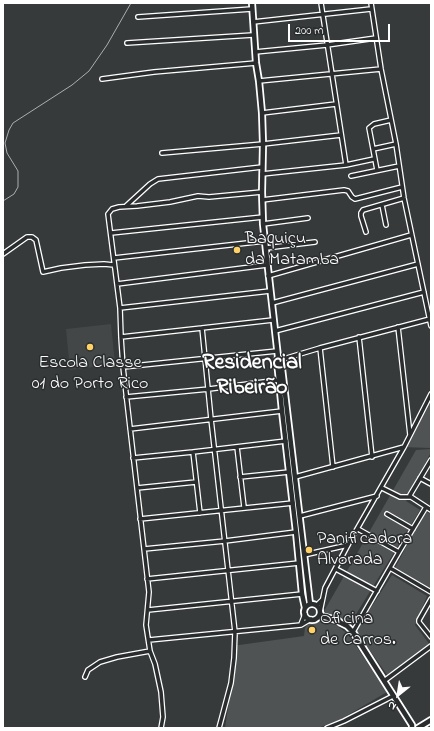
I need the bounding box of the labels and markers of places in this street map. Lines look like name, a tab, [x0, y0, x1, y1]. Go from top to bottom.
place label: Baquiçu da Matamba	[245, 229, 339, 272]
marker: Baquiçu da Matamba	[232, 245, 242, 255]
marker: Escola Classe 01 do Porto Rico	[85, 342, 95, 352]
place label: Escola Classe 01 do Porto Rico	[32, 353, 148, 396]
place label: Panificadora Alvorada	[317, 529, 412, 572]
marker: Panificadora Alvorada	[304, 545, 314, 555]
place label: Oficina de Carros.	[320, 609, 396, 652]
marker: Oficina de Carros.	[307, 625, 317, 635]

